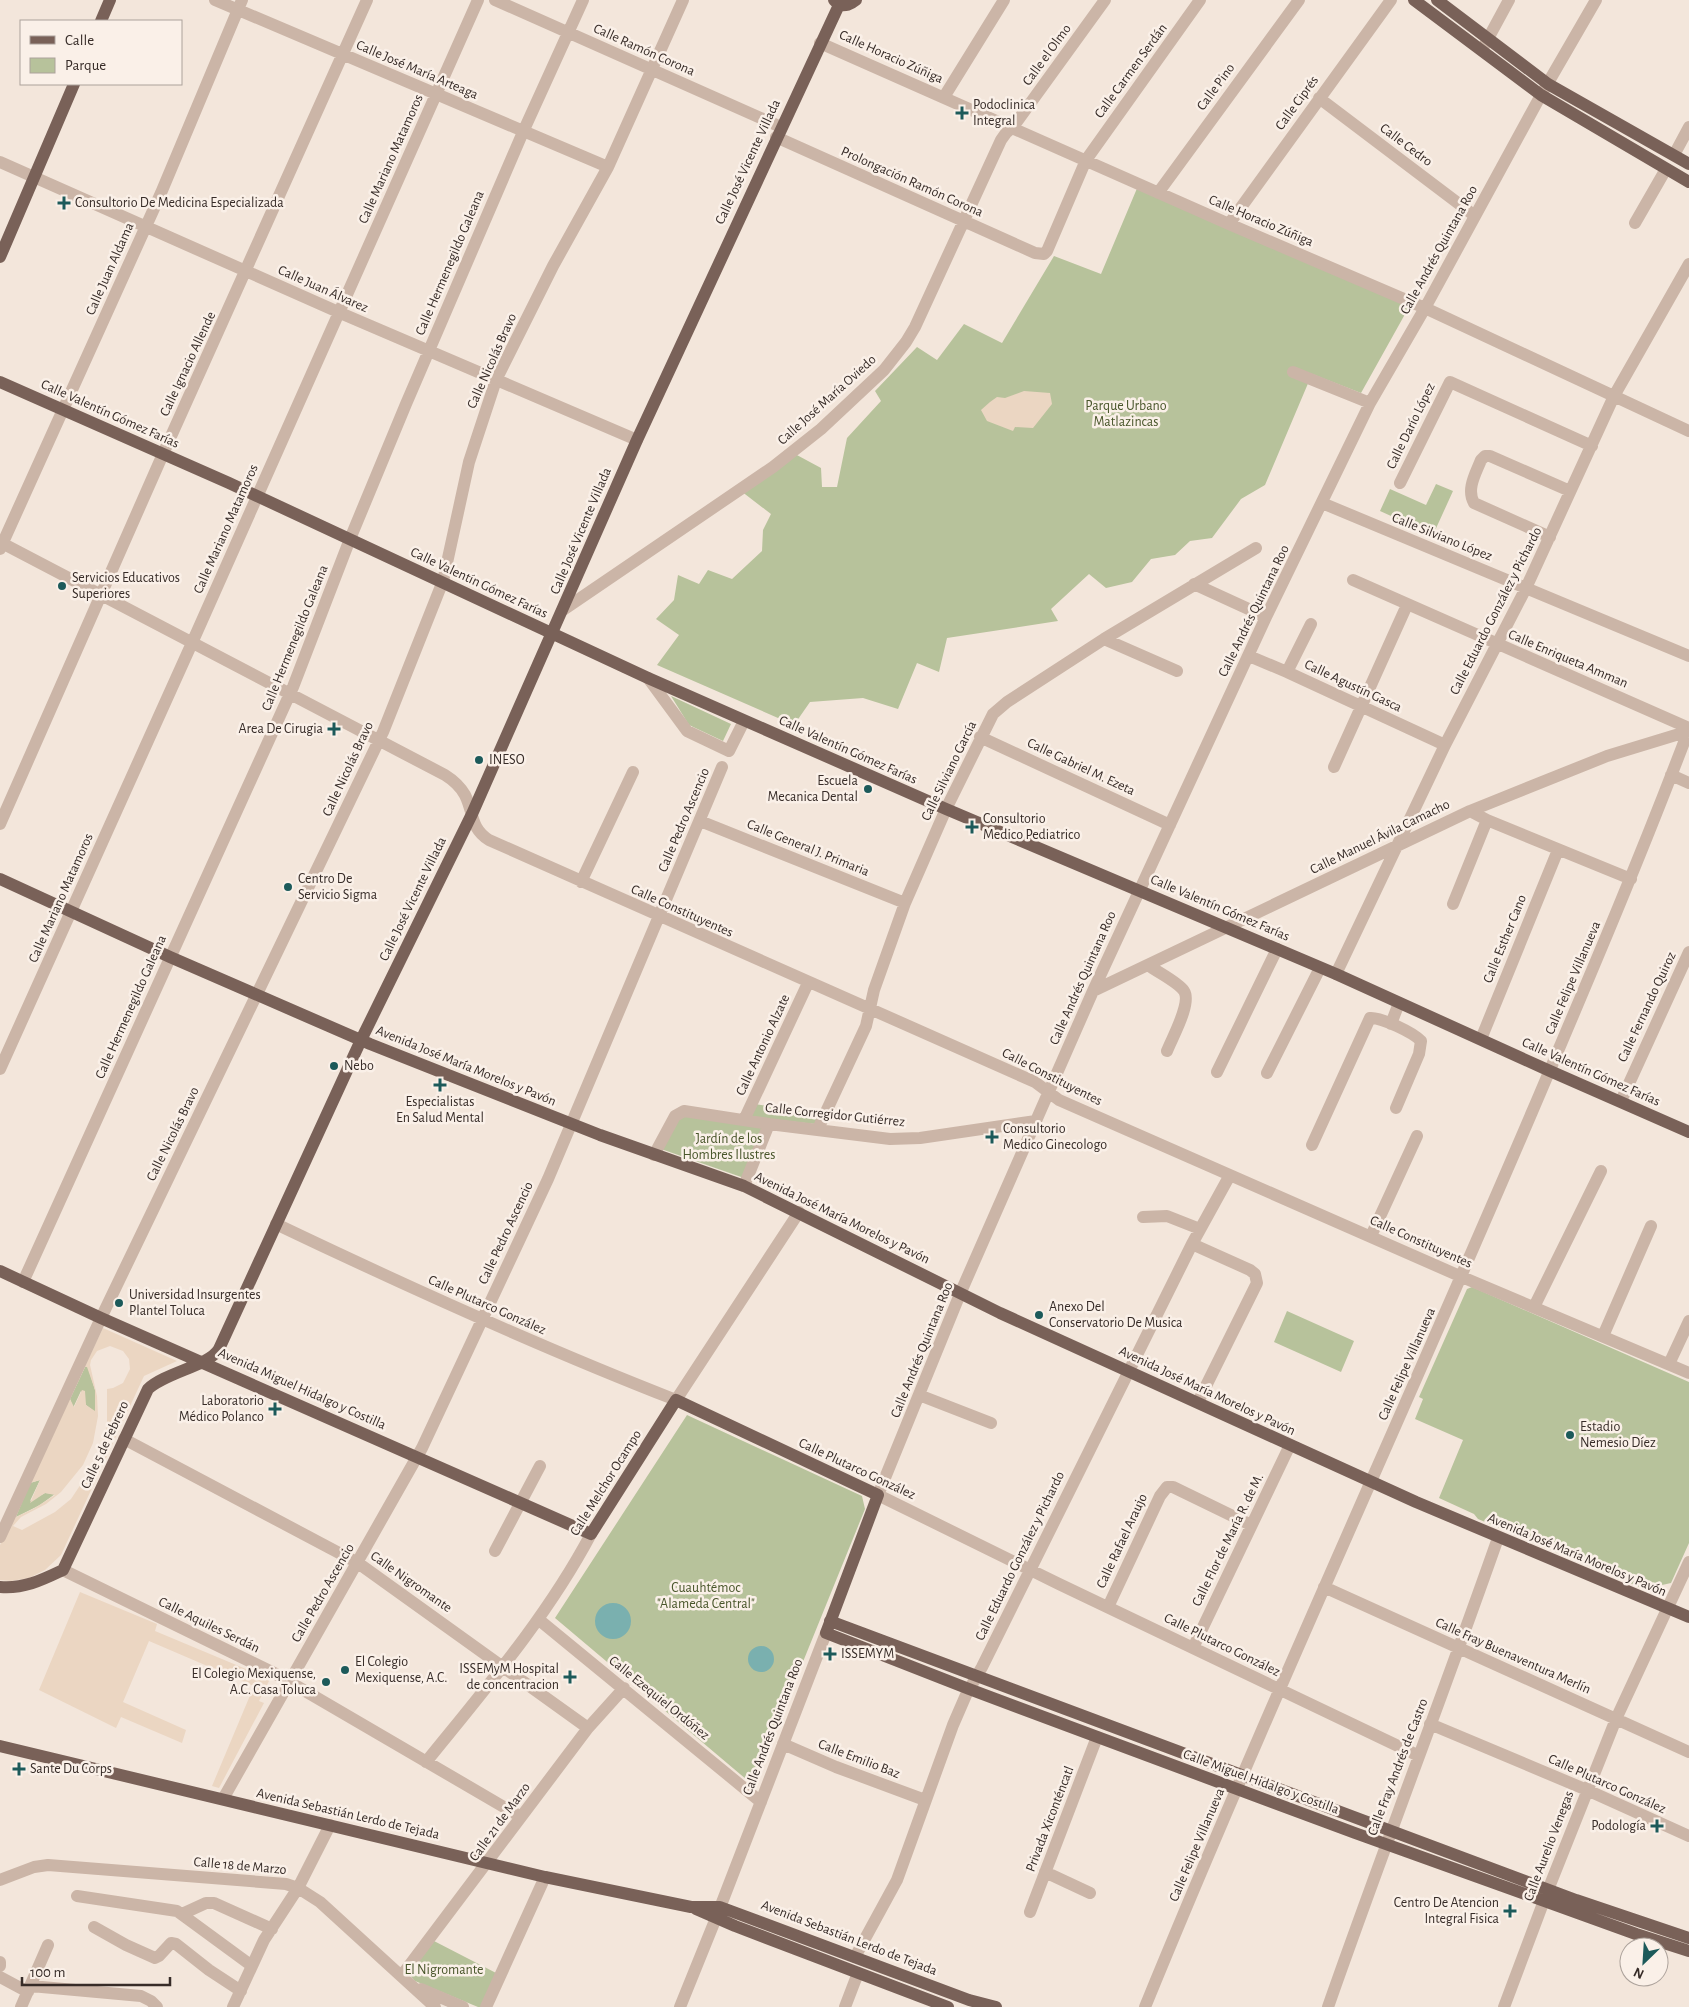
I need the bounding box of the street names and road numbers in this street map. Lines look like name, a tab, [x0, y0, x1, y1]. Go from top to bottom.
street label: Calle Ramón Corona	[591, 21, 697, 79]
street label: Calle Carmen Serdán	[1092, 21, 1170, 121]
street label: Calle el Olmo	[1020, 22, 1074, 88]
street label: Calle Horacio Zúñiga	[837, 28, 946, 86]
street label: Calle José María Arteaga	[354, 38, 481, 102]
street label: Calle Pino	[1194, 61, 1238, 113]
street label: Calle Ciprés	[1273, 73, 1321, 133]
street label: Calle Mariano Matamoros	[356, 92, 426, 226]
street label: Calle José Vicente Villada	[713, 97, 783, 227]
street label: Calle Cedro	[1377, 121, 1435, 169]
street label: Prolongación Ramón Corona	[839, 144, 986, 220]
street label: Calle Andrés Quintana Roo	[1398, 183, 1480, 317]
street label: Calle Hermenegildo Galeana	[413, 188, 487, 337]
street label: Calle Horacio Zúñiga	[1207, 193, 1316, 250]
street label: Calle Juan Aldama	[83, 220, 137, 317]
street label: Calle Juan Álvarez	[276, 260, 372, 315]
street label: Calle Ignacio Allende	[158, 310, 218, 418]
street label: Calle Nicolás Bravo	[465, 311, 519, 411]
street label: Calle José María Oviedo	[775, 352, 879, 448]
street label: Calle Valentín Gómez Farías	[39, 377, 181, 451]
street label: Calle Darío López	[1384, 381, 1438, 471]
street label: Calle Mariano Matamoros	[191, 462, 261, 596]
street label: Calle José Vicente Villada	[548, 465, 614, 596]
street label: Calle Silviano López	[1390, 511, 1494, 564]
street label: Calle Eduardo González y Pichardo	[1447, 525, 1545, 697]
street label: Calle Andrés Quintana Roo	[1216, 543, 1292, 679]
street label: Calle Valentín Gómez Farías	[408, 545, 550, 621]
street label: Calle Hermenegildo Galeana	[259, 563, 331, 713]
street label: Calle Enriqueta Amman	[1506, 627, 1630, 691]
street label: Calle Agustín Gasca	[1302, 657, 1404, 715]
street label: Calle Valentín Gómez Farías	[777, 713, 919, 787]
street label: Calle Silviano García	[919, 718, 979, 823]
street label: Calle Nicolás Bravo	[320, 719, 376, 819]
street label: Calle Gabriel M. Ezeta	[1025, 736, 1138, 798]
street label: Calle Pedro Ascencio	[656, 766, 712, 874]
street label: Calle Manuel Ávila Camacho	[1307, 794, 1452, 877]
street label: Calle General J. Primaria	[745, 817, 872, 879]
street label: Calle Mariano Matamoros	[26, 831, 96, 965]
street label: Calle José Vicente Villada	[377, 834, 449, 963]
street label: Calle Valentín Gómez Farías	[1148, 872, 1292, 944]
street label: Calle Constituyentes	[629, 882, 735, 940]
street label: Calle Esther Cano	[1481, 893, 1529, 985]
street label: Calle Andrés Quintana Roo	[1047, 909, 1119, 1047]
street label: Calle Felipe Villanueva	[1543, 919, 1603, 1037]
street label: Calle Hermenegildo Galeana	[93, 933, 169, 1081]
street label: Calle Fernando Quiroz	[1615, 950, 1679, 1064]
street label: Calle Antonio Alzate	[733, 992, 793, 1098]
street label: Avenida José María Morelos y Pavón	[374, 1023, 558, 1109]
street label: Calle Valentín Gómez Farías	[1520, 1035, 1662, 1109]
street label: Calle Constituyentes	[1000, 1046, 1104, 1108]
street label: Calle Nicolás Bravo	[144, 1085, 202, 1183]
street label: Calle Corregidor Gutiérrez	[764, 1101, 906, 1129]
street label: Avenida José María Morelos y Pavón	[752, 1169, 932, 1267]
street label: Calle Pedro Ascencio	[476, 1179, 536, 1286]
street label: Calle Constituyentes	[1368, 1213, 1474, 1271]
street label: Calle Plutarco González	[426, 1273, 548, 1337]
street label: Calle Andrés Quintana Roo	[888, 1280, 956, 1420]
street label: Calle Felipe Villanueva	[1376, 1305, 1438, 1422]
street label: Avenida José María Morelos y Pavón	[1117, 1344, 1297, 1438]
street label: Avenida Miguel Hidalgo y Costilla	[216, 1346, 388, 1433]
street label: Calle 5 de Febrero	[79, 1399, 131, 1491]
street label: Calle Melchor Ocampo	[568, 1427, 644, 1538]
street label: Calle Plutarco González	[796, 1436, 918, 1502]
street label: Calle Eduardo González y Pichardo	[973, 1469, 1067, 1643]
street label: Calle Flor de María R. de M.	[1190, 1471, 1266, 1609]
street label: Calle Rafael Araujo	[1094, 1491, 1150, 1590]
street label: Avenida José María Morelos y Pavón	[1485, 1511, 1669, 1599]
street label: Calle Pedro Ascencio	[289, 1541, 357, 1645]
street label: Calle Nigromante	[368, 1549, 454, 1615]
street label: Calle Aquiles Serdán	[156, 1595, 262, 1655]
street label: Calle Plutarco González	[1162, 1611, 1282, 1679]
street label: Calle Fray Buenaventura Merlín	[1433, 1615, 1593, 1697]
street label: Calle Ezequiel Ordóñez	[606, 1653, 712, 1743]
street label: Calle Andrés Quintana Roo	[741, 1657, 806, 1797]
street label: Calle Fray Andrés de Castro	[1365, 1696, 1431, 1837]
street label: Calle Emilio Baz	[816, 1737, 902, 1781]
street label: Calle Miguel Hidalgo y Costilla	[1181, 1747, 1341, 1817]
street label: Calle Plutarco González	[1546, 1752, 1668, 1816]
street label: Privada Xiconténcatl	[1023, 1764, 1077, 1874]
street label: Calle 21 de Marzo	[467, 1780, 533, 1864]
street label: Avenida Sebastián Lerdo de Tejada	[255, 1786, 441, 1842]
street label: Calle Felipe Villanueva	[1167, 1786, 1227, 1904]
street label: Calle Aurelio Venegas	[1522, 1789, 1576, 1903]
street label: Calle 18 de Marzo	[193, 1855, 287, 1877]
street label: Avenida Sebastián Lerdo de Tejada	[759, 1898, 939, 1978]

